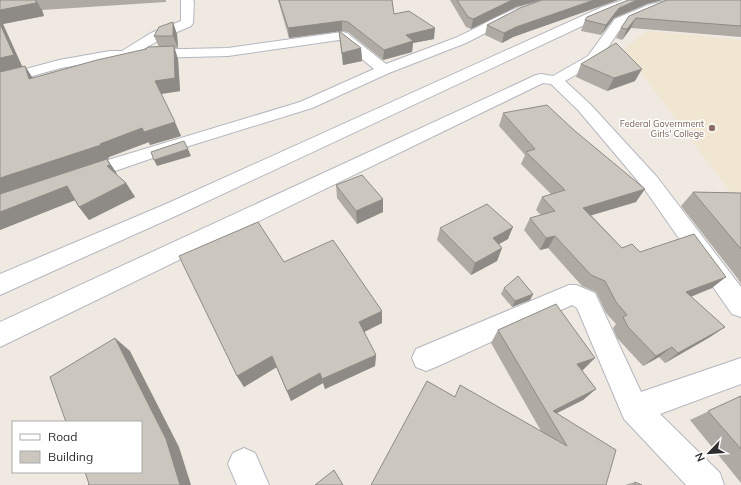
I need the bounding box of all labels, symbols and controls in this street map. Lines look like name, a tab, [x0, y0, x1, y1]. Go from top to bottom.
place label: Federal Government Girls' College	[620, 118, 704, 139]
marker: Federal Government Girls' College	[707, 123, 717, 133]
legend	[12, 421, 142, 473]
text: Road	[48, 429, 77, 444]
north arrow	[689, 433, 729, 473]
text: Building	[48, 449, 93, 464]
text: N	[692, 451, 708, 464]

